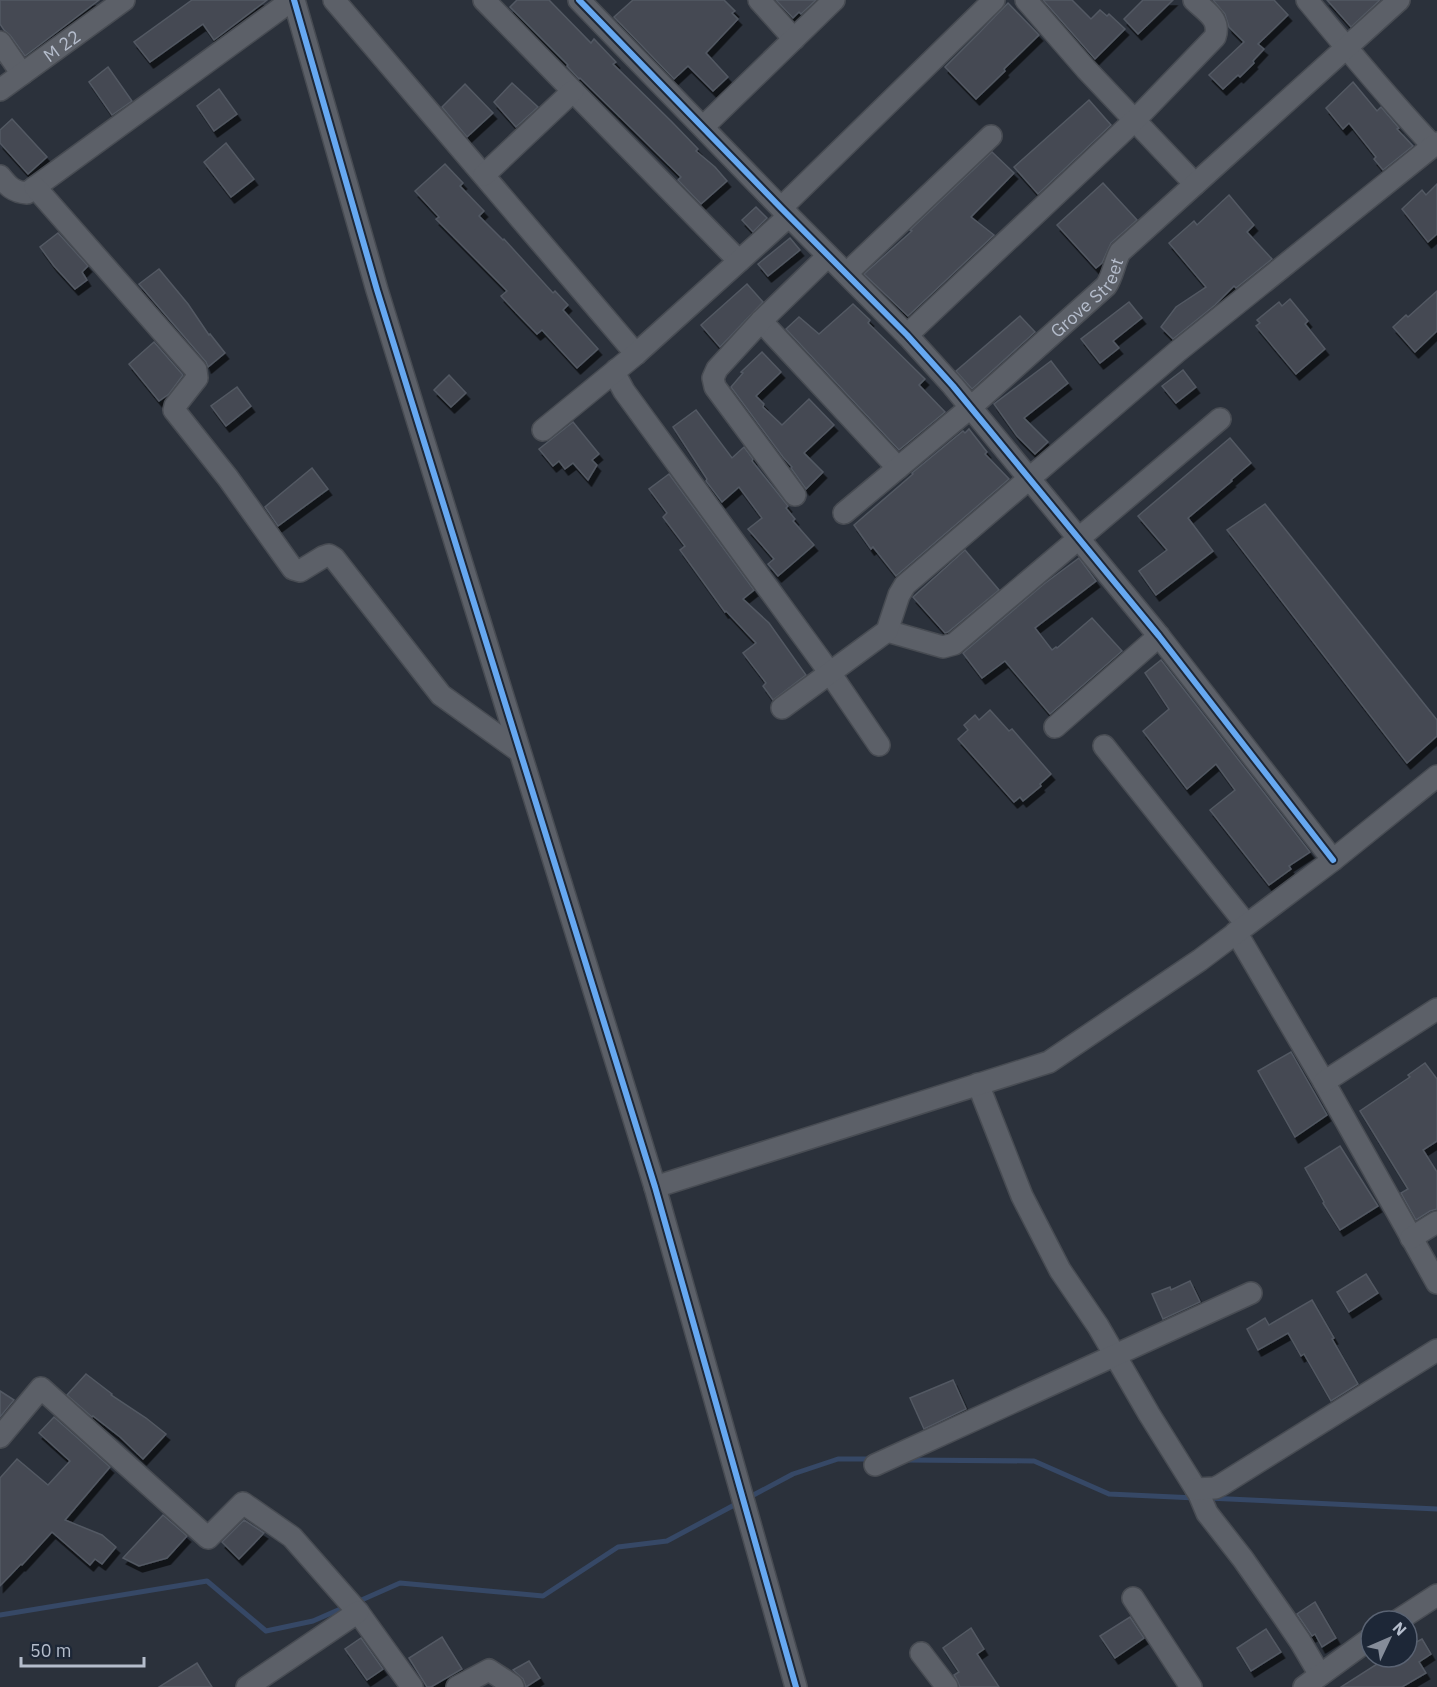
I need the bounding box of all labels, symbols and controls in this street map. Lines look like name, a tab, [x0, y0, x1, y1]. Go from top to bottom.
street label: M 22	[38, 24, 85, 67]
street label: Grove Street	[1045, 254, 1128, 342]
north arrow	[1359, 1609, 1419, 1669]
text: N	[1389, 1617, 1411, 1640]
scale bar	[21, 1630, 144, 1668]
text: 50 m	[30, 1639, 72, 1662]

